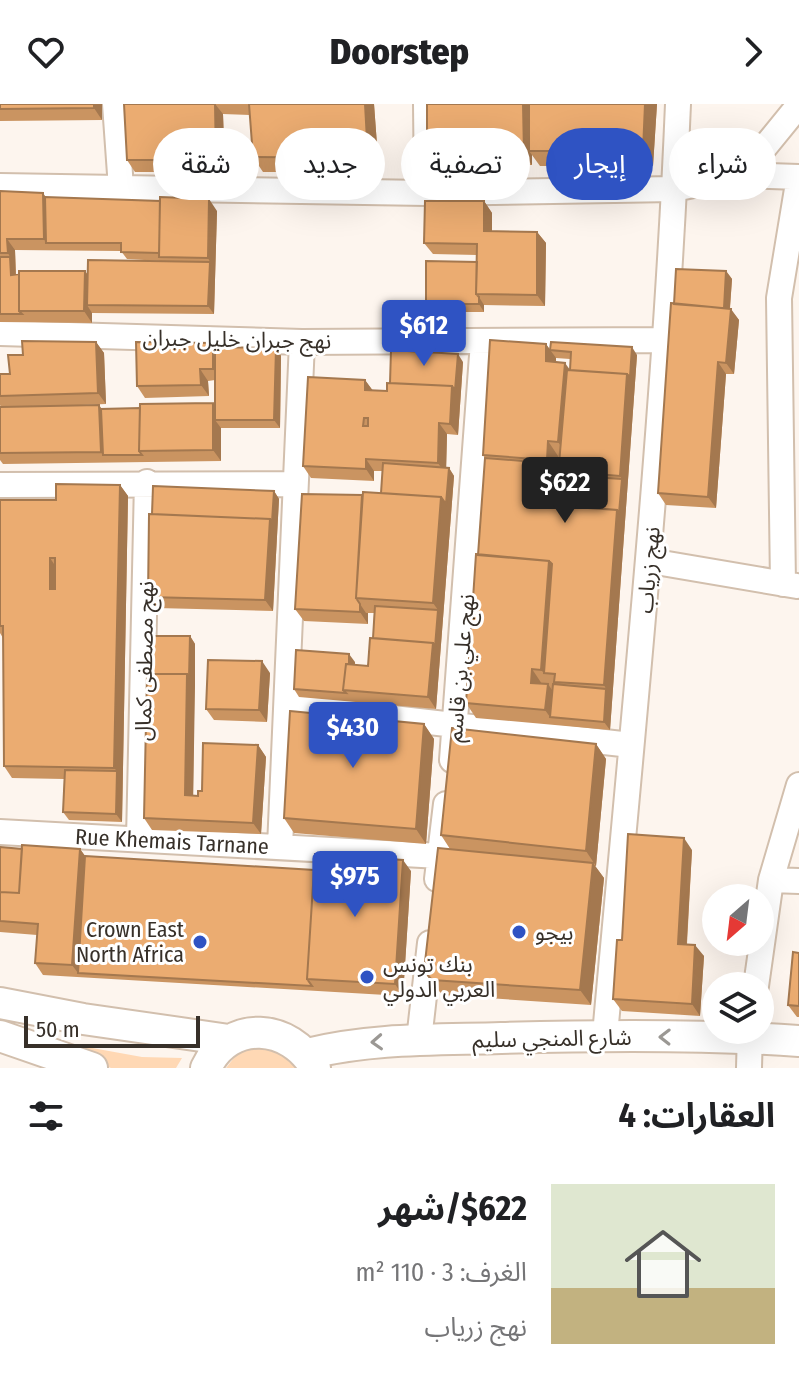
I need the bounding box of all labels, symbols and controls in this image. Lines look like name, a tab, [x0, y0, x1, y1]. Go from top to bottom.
icon: heart	[24, 30, 68, 74]
text: Doorstep	[330, 30, 469, 74]
icon: forward	[731, 30, 775, 74]
chip: شقة	[153, 128, 259, 200]
chip: جديد	[275, 128, 385, 200]
chip: تصفية	[401, 128, 530, 200]
chip: إيجار	[546, 128, 653, 200]
chip: شراء	[669, 128, 776, 200]
pin: $612	[377, 300, 471, 368]
text: $612	[400, 310, 448, 341]
street label: نهج جبران خليل جبران	[142, 324, 332, 358]
pin: $622	[518, 457, 612, 525]
text: $622	[540, 467, 590, 498]
street label: نهج زرياب	[631, 526, 669, 615]
street label: نهج مصطفى كمال	[130, 581, 162, 741]
street label: نهج علي بن قاسم	[441, 593, 484, 743]
pin: $430	[306, 702, 400, 770]
text: $430	[327, 712, 379, 743]
street label: Rue Khemais Tarnane	[74, 823, 269, 860]
pin: $975	[308, 851, 402, 919]
text: $975	[330, 861, 380, 892]
north arrow	[702, 884, 774, 956]
map controls	[702, 884, 774, 1044]
place label: Crown East North Africa	[76, 916, 185, 968]
place label: بيجو	[535, 919, 574, 946]
marker: بيجو	[510, 923, 528, 941]
marker: Crown East North Africa	[191, 933, 209, 951]
place label: بنك تونس العربي الدولي	[383, 951, 495, 1006]
marker: بنك تونس العربي الدولي	[358, 968, 376, 986]
button: layers	[702, 972, 774, 1044]
scale bar	[24, 1012, 200, 1048]
text: 50 m	[36, 1016, 80, 1043]
street label: شارع المنجي سليم	[472, 1024, 632, 1056]
one-way arrow	[658, 1028, 671, 1045]
one-way arrow	[370, 1033, 383, 1050]
icon: filters	[24, 1094, 68, 1138]
text: العقارات: 4	[619, 1095, 775, 1136]
text: $622/شهر	[378, 1188, 527, 1229]
icon: home	[615, 1216, 711, 1312]
text: الغرف: 3 · 110 m²	[355, 1257, 527, 1288]
text: نهج زرياب	[424, 1312, 527, 1343]

